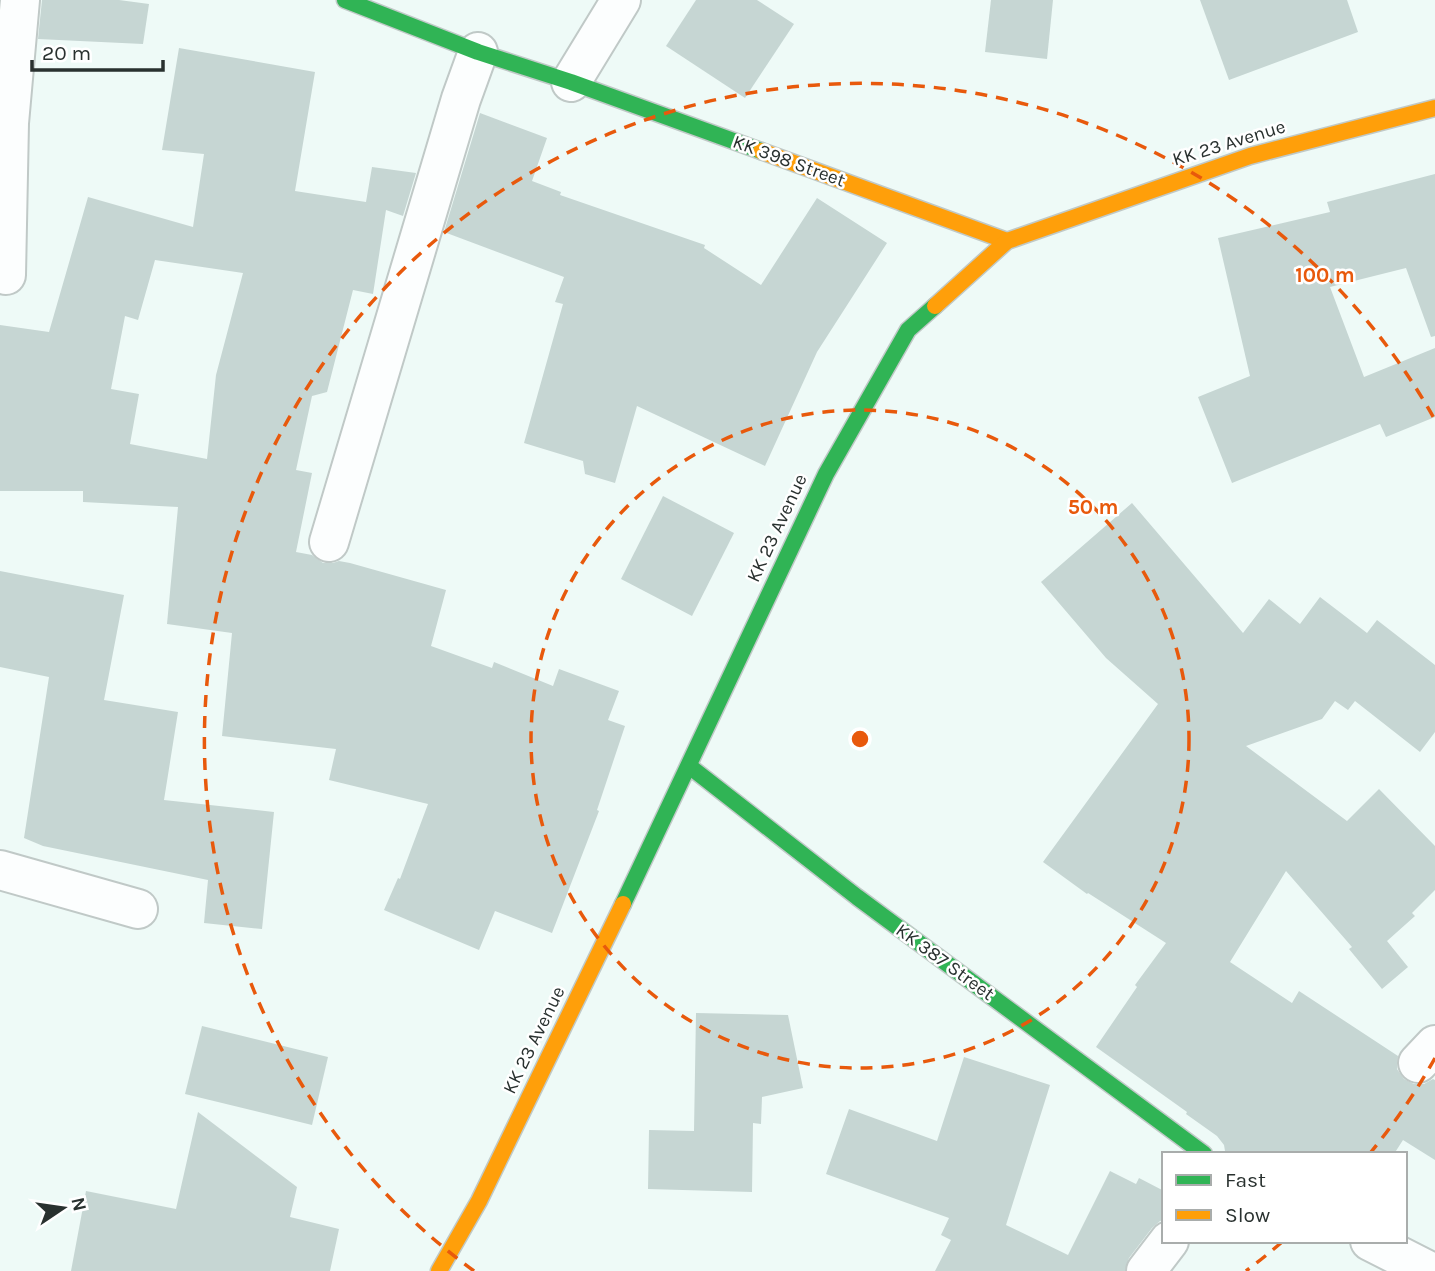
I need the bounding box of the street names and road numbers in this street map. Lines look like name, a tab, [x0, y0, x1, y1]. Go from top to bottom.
street label: KK 23 Avenue	[1170, 115, 1288, 171]
street label: KK 398 Street	[730, 130, 848, 192]
street label: KK 23 Avenue	[742, 470, 812, 586]
street label: KK 387 Street	[892, 919, 998, 1005]
street label: KK 23 Avenue	[498, 983, 570, 1097]

